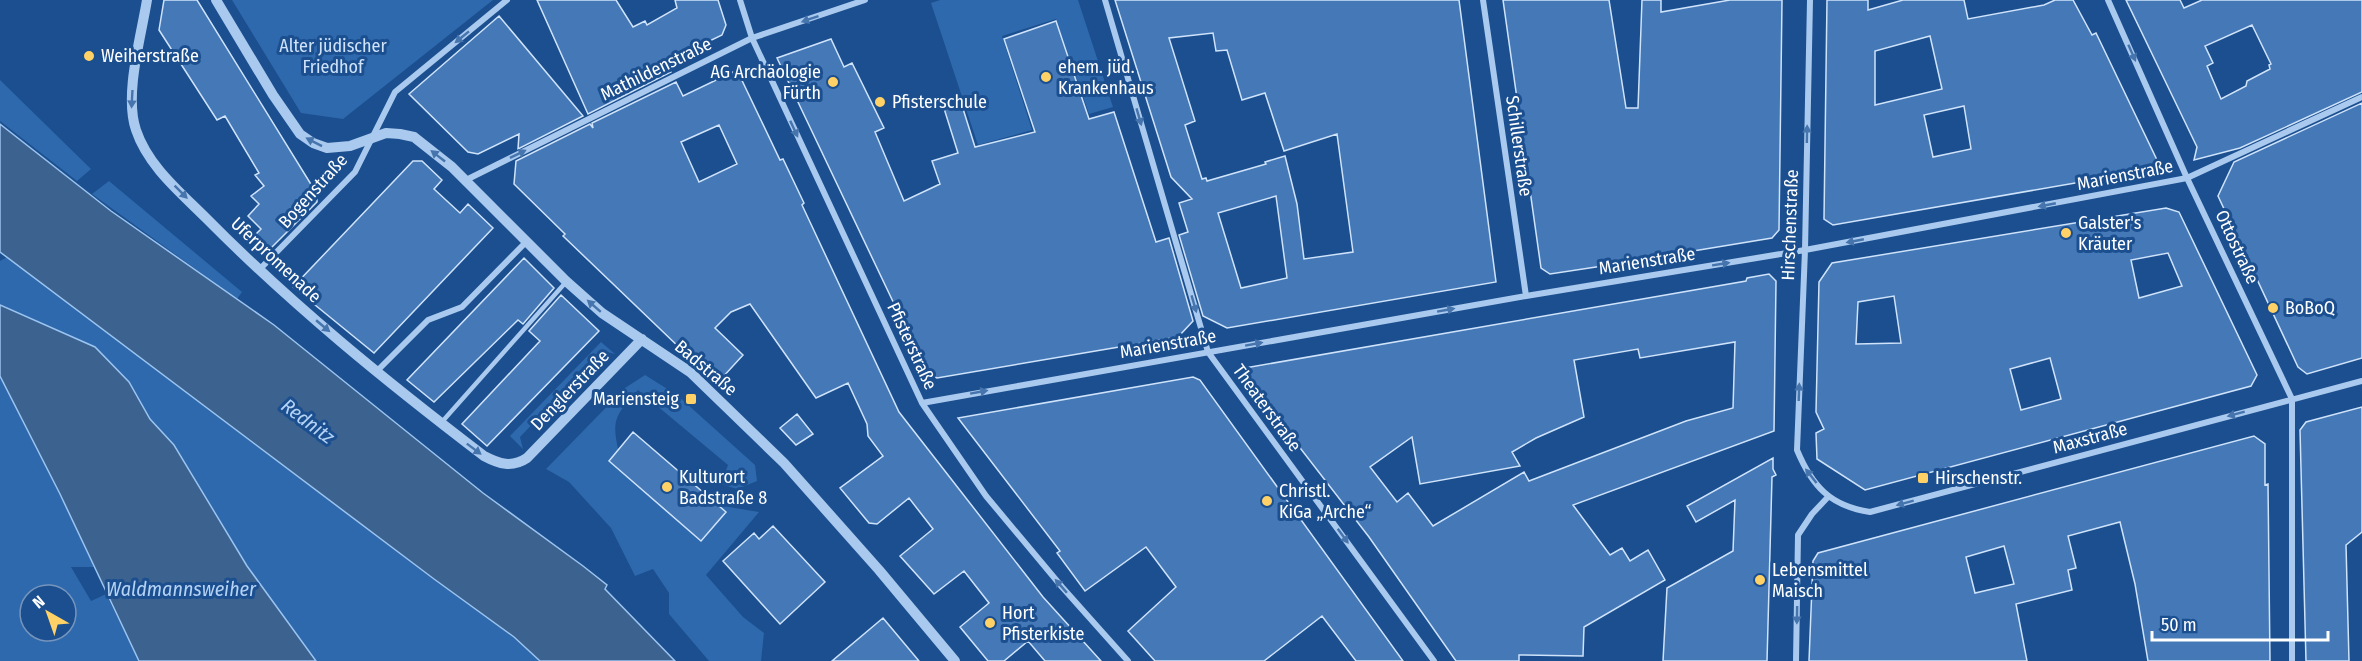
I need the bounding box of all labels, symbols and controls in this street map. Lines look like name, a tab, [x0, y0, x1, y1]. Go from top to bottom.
one-way arrow	[801, 14, 819, 24]
one-way arrow	[455, 30, 470, 43]
street label: Mathildenstraße	[597, 33, 715, 105]
park label: Alter jüdischer Friedhof	[279, 35, 387, 78]
place label: Weiherstraße	[101, 45, 199, 67]
one-way arrow	[2127, 45, 2136, 62]
marker: Weiherstraße	[82, 49, 96, 63]
place label: ehem. jüd. Krankenhaus	[1058, 56, 1154, 99]
place label: AG Archäologie Fürth	[710, 61, 821, 104]
marker: ehem. jüd. Krankenhaus	[1039, 70, 1053, 84]
marker: AG Archäologie Fürth	[826, 75, 840, 89]
one-way arrow	[127, 90, 136, 109]
place label: Pfisterschule	[892, 91, 987, 113]
street label: Schillerstraße	[1501, 94, 1537, 198]
marker: Pfisterschule	[873, 95, 887, 109]
one-way arrow	[1135, 108, 1144, 126]
one-way arrow	[790, 121, 799, 138]
one-way arrow	[1802, 124, 1812, 143]
one-way arrow	[306, 137, 323, 147]
street label: Bogenstraße	[274, 149, 352, 233]
one-way arrow	[430, 150, 446, 163]
one-way arrow	[510, 150, 527, 159]
street label: Marienstraße	[2075, 155, 2175, 195]
street label: Hirschenstraße	[1777, 169, 1803, 281]
one-way arrow	[173, 185, 187, 199]
one-way arrow	[2037, 201, 2056, 210]
street label: Ottostraße	[2210, 207, 2264, 288]
place label: Galster's Kräuter	[2078, 212, 2142, 255]
street label: Uferpromenade	[226, 213, 326, 307]
marker: Galster's Kräuter	[2059, 226, 2073, 240]
one-way arrow	[1846, 237, 1865, 246]
street label: Marienstraße	[1597, 242, 1697, 279]
one-way arrow	[1712, 259, 1731, 268]
one-way arrow	[1190, 295, 1199, 313]
place label: BoBoQ	[2285, 297, 2335, 319]
street label: Pfisterstraße	[882, 299, 942, 393]
one-way arrow	[587, 300, 602, 313]
marker: BoBoQ	[2266, 301, 2280, 315]
one-way arrow	[1437, 305, 1456, 314]
one-way arrow	[315, 319, 331, 332]
street label: Marienstraße	[1118, 325, 1218, 363]
street label: Badstraße	[670, 335, 742, 401]
one-way arrow	[1245, 339, 1264, 348]
street label: Denglerstraße	[526, 345, 614, 435]
street label: Theaterstraße	[1228, 360, 1306, 456]
one-way arrow	[1794, 382, 1804, 401]
place label: Mariensteig	[593, 388, 680, 410]
one-way arrow	[970, 388, 989, 397]
marker: Mariensteig	[684, 392, 698, 406]
water label: Rednitz	[277, 393, 339, 449]
one-way arrow	[2227, 410, 2245, 420]
street label: Maxstraße	[2050, 418, 2130, 458]
one-way arrow	[467, 442, 482, 454]
place label: Kulturort Badstraße 8	[679, 466, 767, 509]
place label: Hirschenstr.	[1935, 467, 2022, 489]
one-way arrow	[1805, 469, 1817, 484]
marker: Hirschenstr.	[1916, 471, 1930, 485]
marker: Kulturort Badstraße 8	[660, 480, 674, 494]
place label: Christl. KiGa „Arche“	[1279, 480, 1372, 523]
marker: Christl. KiGa „Arche“	[1260, 494, 1274, 508]
one-way arrow	[1896, 498, 1915, 508]
one-way arrow	[1337, 528, 1349, 544]
place label: Lebensmittel Maisch	[1772, 559, 1868, 602]
marker: Lebensmittel Maisch	[1753, 573, 1767, 587]
water label: Waldmannsweiher	[106, 577, 257, 601]
one-way arrow	[1055, 579, 1068, 594]
north arrow	[18, 583, 78, 643]
text: N	[29, 592, 48, 612]
place label: Hort Pfisterkiste	[1002, 602, 1084, 645]
scale bar	[2152, 604, 2328, 642]
one-way arrow	[1792, 605, 1802, 624]
text: 50 m	[2161, 614, 2197, 636]
marker: Hort Pfisterkiste	[983, 616, 997, 630]

